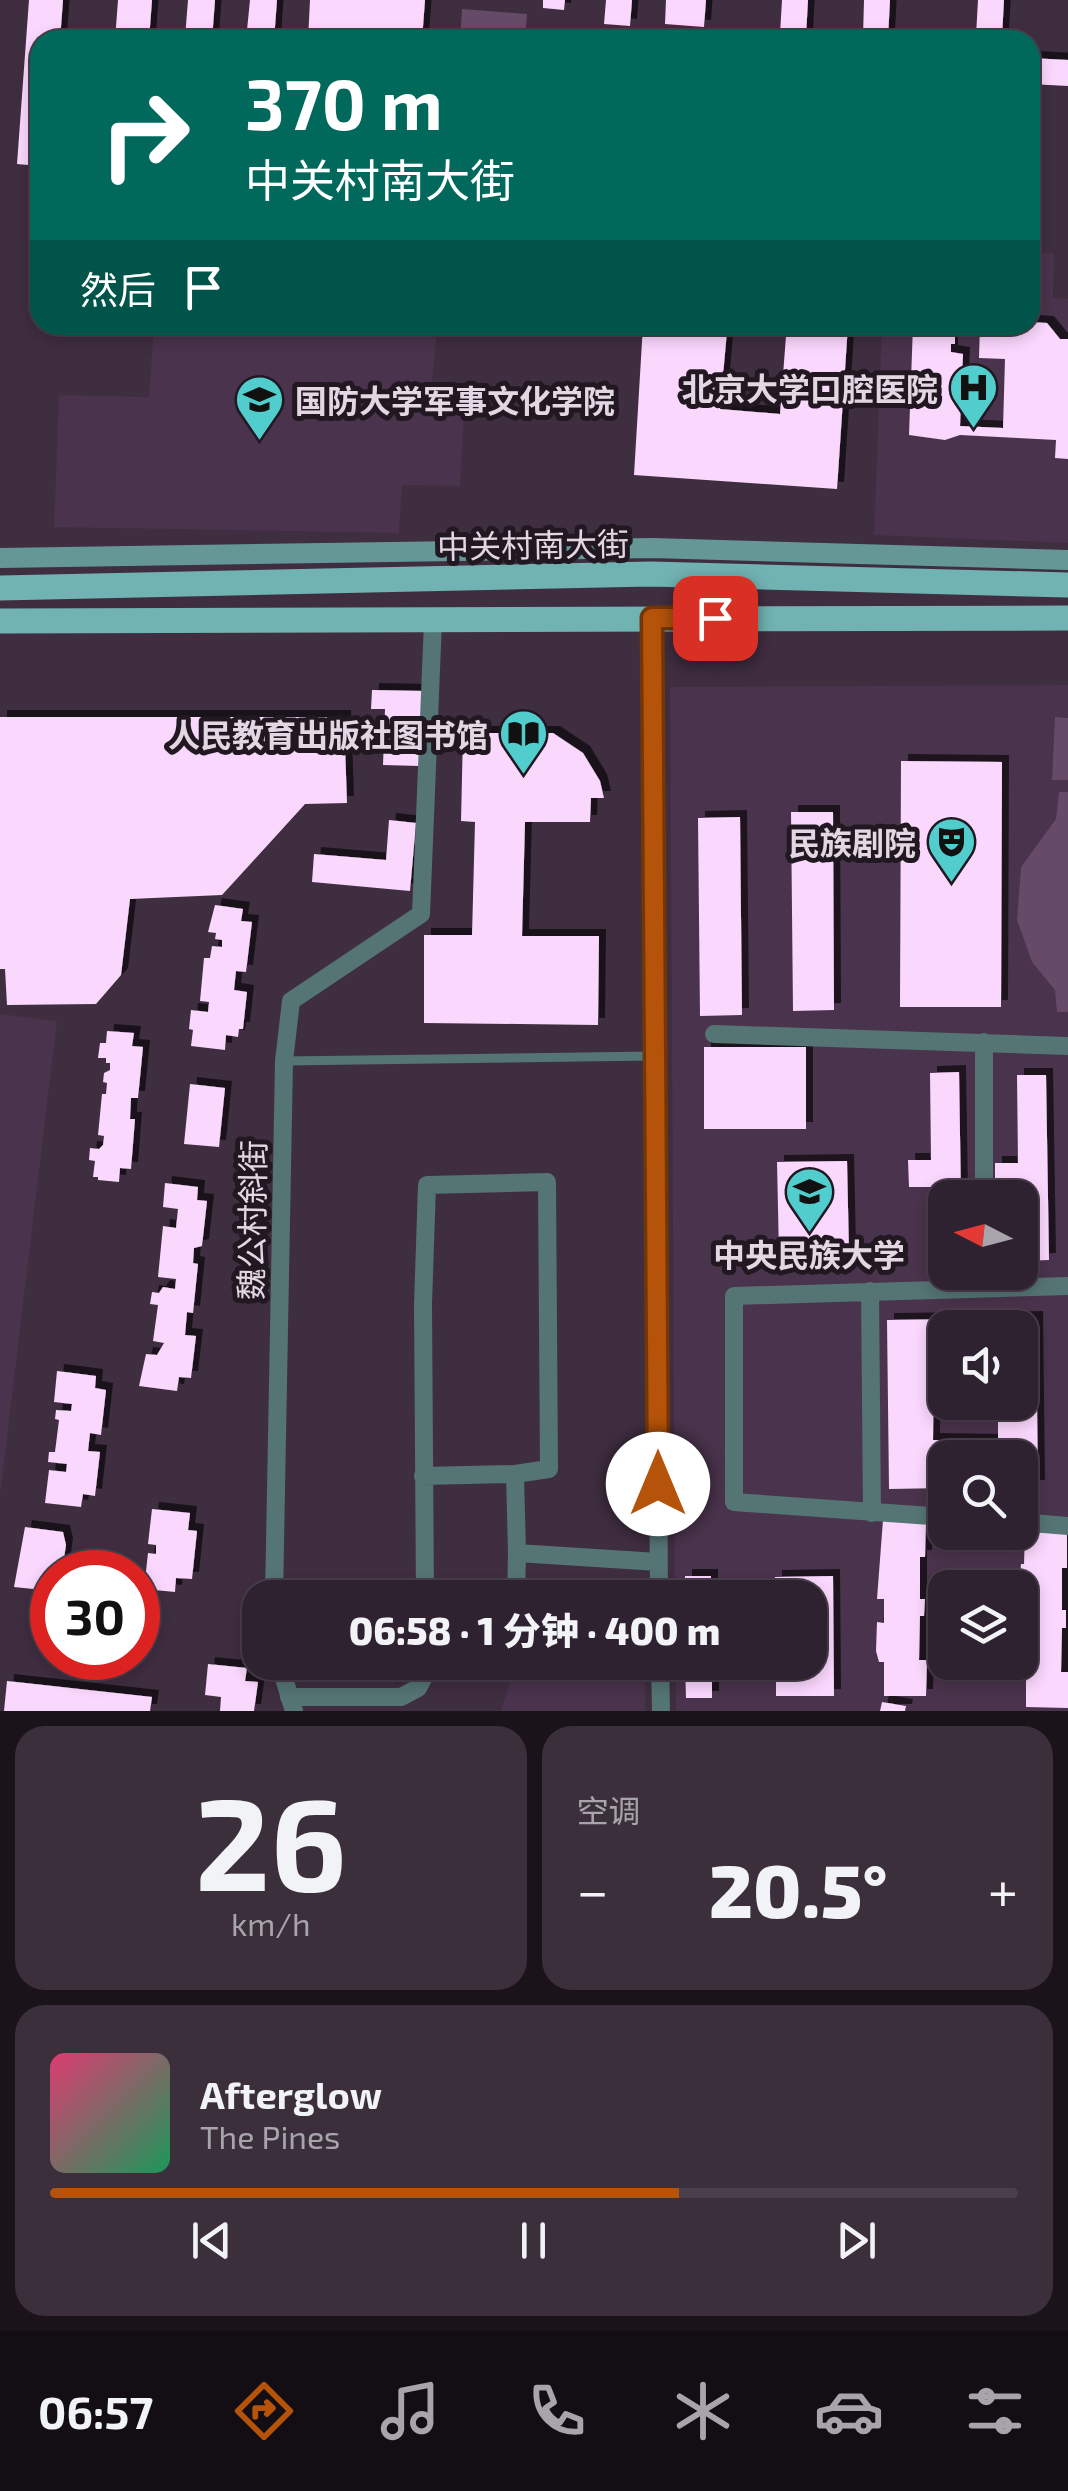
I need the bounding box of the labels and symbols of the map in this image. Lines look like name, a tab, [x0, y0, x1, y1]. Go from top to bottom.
hospital icon: 北京大学口腔医院	[947, 362, 999, 430]
place label: 北京大学口腔医院	[682, 369, 938, 407]
school or university icon: 国防大学军事文化学院	[234, 374, 286, 442]
place label: 国防大学军事文化学院	[295, 381, 615, 419]
street label: 中关村南大街	[437, 523, 629, 565]
pin	[673, 576, 758, 661]
library icon: 人民教育出版社图书馆	[497, 708, 549, 776]
place label: 人民教育出版社图书馆	[168, 715, 488, 753]
theatre icon: 民族剧院	[925, 816, 977, 884]
place label: 民族剧院	[788, 823, 916, 861]
street label: 魏公村斜街	[231, 1140, 271, 1300]
school or university icon: 中央民族大学	[783, 1166, 835, 1234]
north arrow	[928, 1180, 1038, 1290]
place label: 中央民族大学	[713, 1235, 905, 1273]
position arrow	[606, 1432, 710, 1536]
speed limit sign: 30	[30, 1550, 160, 1680]

